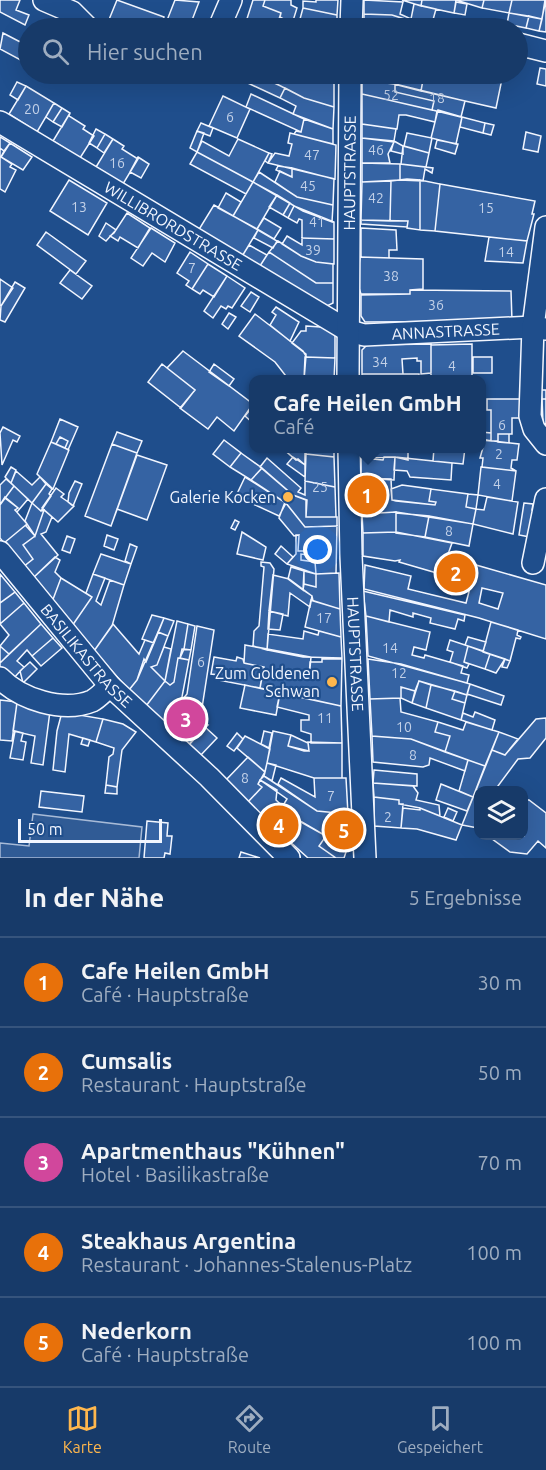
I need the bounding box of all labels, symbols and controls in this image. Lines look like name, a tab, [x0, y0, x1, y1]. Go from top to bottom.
search box	[18, 18, 528, 84]
icon: search	[39, 35, 72, 68]
text: Hier suchen	[87, 39, 203, 64]
house number: 52	[383, 87, 399, 103]
house number: 18	[429, 90, 445, 106]
house number: 20	[24, 101, 40, 117]
house number: 6	[226, 109, 234, 125]
street label: HAUPTSTRASSE	[340, 115, 359, 231]
house number: 46	[368, 142, 384, 158]
house number: 47	[304, 147, 320, 163]
house number: 16	[109, 155, 125, 171]
street label: WILLIBRORDSTRASSE	[101, 178, 245, 274]
house number: 45	[300, 178, 316, 194]
house number: 42	[368, 190, 384, 206]
house number: 13	[71, 199, 87, 215]
house number: 15	[478, 200, 494, 216]
house number: 41	[309, 214, 325, 230]
house number: 39	[305, 242, 321, 258]
house number: 14	[498, 244, 514, 260]
house number: 7	[188, 260, 196, 276]
house number: 38	[383, 268, 399, 284]
house number: 36	[428, 297, 444, 313]
street label: ANNASTRASSE	[391, 320, 500, 343]
house number: 34	[372, 354, 388, 370]
house number: 4	[448, 358, 456, 374]
popup	[249, 375, 486, 453]
text: Cafe Heilen GmbH	[273, 390, 462, 415]
text: Café	[273, 415, 314, 438]
house number: 6	[498, 417, 506, 433]
house number: 2	[495, 446, 503, 462]
pin: 1	[348, 472, 386, 518]
house number: 4	[493, 476, 501, 492]
house number: 25	[312, 479, 328, 495]
place label: Galerie Kocken	[170, 488, 276, 506]
marker: Galerie Kocken	[281, 490, 295, 504]
house number: 8	[445, 523, 453, 539]
your location	[303, 535, 332, 564]
pin: 2	[436, 550, 476, 596]
street label: HAUPTSTRASSE	[344, 596, 367, 712]
street label: BASILIKASTRASSE	[37, 600, 136, 711]
house number: 17	[316, 610, 332, 626]
house number: 14	[382, 640, 398, 656]
house number: 6	[197, 654, 205, 670]
place label: Zum Goldenen Schwan	[215, 664, 320, 700]
house number: 12	[391, 665, 407, 681]
marker: Zum Goldenen Schwan	[325, 675, 339, 689]
pin: 3	[166, 696, 206, 742]
house number: 11	[317, 710, 333, 726]
house number: 10	[396, 719, 412, 735]
house number: 8	[409, 747, 417, 763]
house number: 8	[241, 770, 249, 786]
map controls	[474, 786, 528, 840]
button: layers	[474, 786, 528, 840]
house number: 7	[327, 788, 335, 804]
pin: 4	[260, 802, 298, 848]
pin: 5	[324, 808, 364, 852]
house number: 2	[384, 809, 392, 825]
scale bar	[18, 816, 162, 844]
text: 50 m	[27, 820, 63, 838]
text: In der Nähe	[24, 883, 164, 912]
text: 5 Ergebnisse	[408, 886, 522, 909]
text: Cafe Heilen GmbH	[81, 958, 269, 983]
text: 1	[38, 971, 49, 994]
text: 30 m	[478, 971, 522, 994]
text: Café · Hauptstraße	[81, 983, 249, 1006]
text: Cumsalis	[81, 1048, 172, 1073]
text: 2	[38, 1061, 49, 1084]
text: 50 m	[478, 1061, 522, 1084]
text: Restaurant · Hauptstraße	[81, 1073, 307, 1096]
text: Apartmenthaus "Kühnen"	[81, 1138, 345, 1163]
text: 3	[38, 1151, 49, 1174]
text: 70 m	[478, 1151, 522, 1174]
text: Hotel · Basilikastraße	[81, 1163, 269, 1186]
text: Steakhaus Argentina	[81, 1228, 296, 1253]
text: 4	[38, 1241, 49, 1264]
text: 100 m	[466, 1241, 522, 1264]
text: Restaurant · Johannes-Stalenus-Platz	[81, 1253, 412, 1276]
text: Nederkorn	[81, 1318, 192, 1343]
text: 5	[38, 1331, 49, 1354]
text: 100 m	[466, 1331, 522, 1354]
text: Café · Hauptstraße	[81, 1343, 249, 1366]
tab: Karte	[63, 1402, 102, 1456]
tab: Route	[228, 1402, 271, 1456]
tab: Gespeichert	[397, 1402, 483, 1456]

